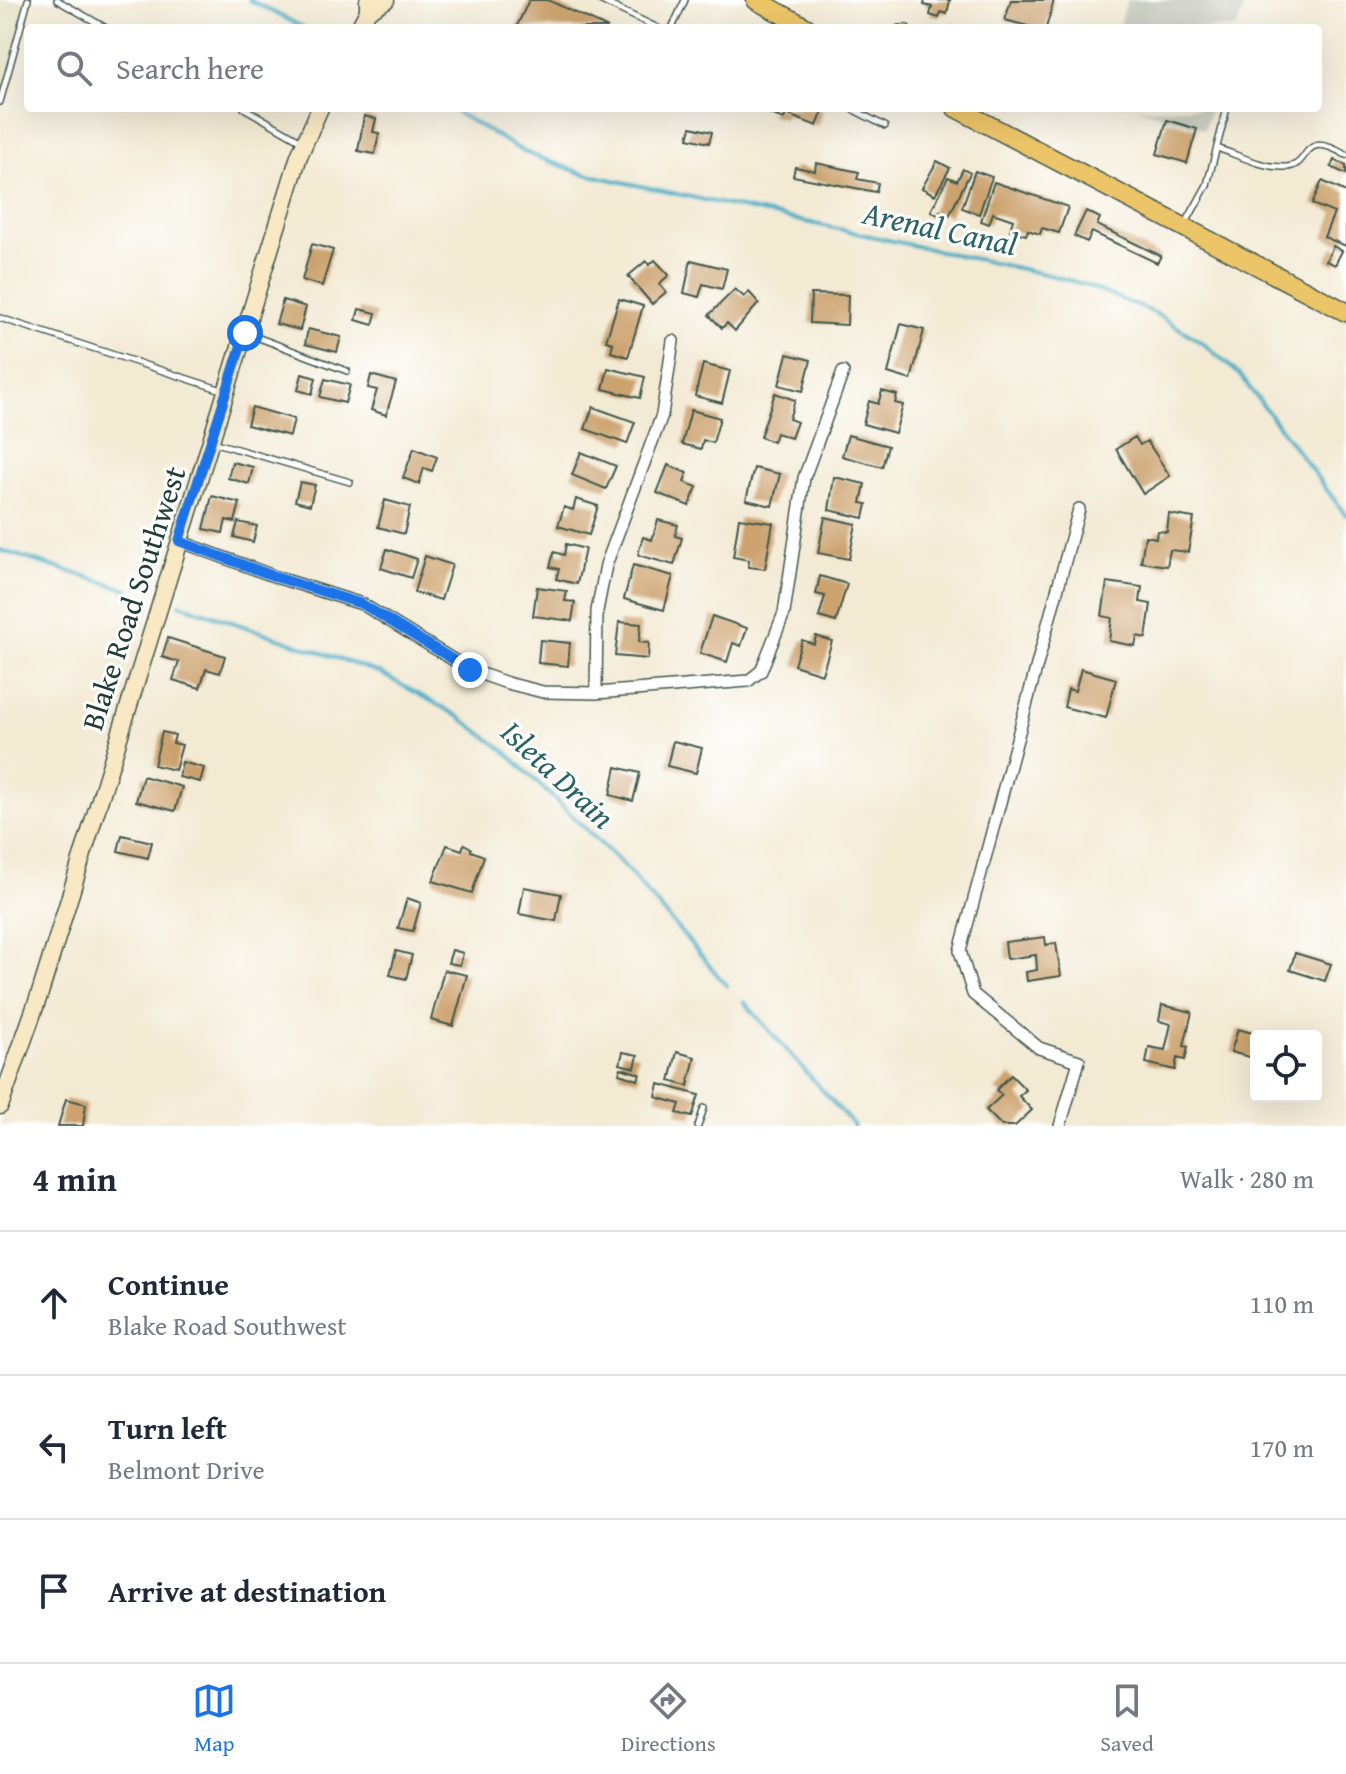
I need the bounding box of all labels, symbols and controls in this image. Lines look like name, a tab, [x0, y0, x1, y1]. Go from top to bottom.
search box	[24, 24, 1322, 112]
icon: search	[52, 46, 96, 90]
text: Search here	[116, 46, 264, 90]
water label: Arenal Canal	[858, 189, 1022, 267]
route start	[227, 315, 263, 351]
street label: Blake Road Southwest	[70, 460, 197, 736]
route end	[452, 652, 488, 688]
water label: Isleta Drain	[490, 709, 626, 839]
map controls	[1250, 1030, 1322, 1102]
button: locate	[1250, 1030, 1322, 1102]
text: 4 min	[32, 1154, 117, 1203]
text: Walk · 280 m	[1180, 1159, 1314, 1198]
text: Continue	[108, 1262, 229, 1306]
icon: ahead	[32, 1281, 76, 1325]
text: 110 m	[1249, 1284, 1314, 1323]
text: Blake Road Southwest	[108, 1306, 347, 1345]
text: Turn left	[108, 1406, 227, 1450]
icon: left	[32, 1425, 76, 1469]
text: 170 m	[1249, 1428, 1314, 1467]
text: Belmont Drive	[108, 1450, 265, 1489]
icon: arrive	[32, 1569, 76, 1613]
text: Arrive at destination	[108, 1569, 386, 1613]
tab: Map	[192, 1679, 236, 1759]
tab: Directions	[621, 1679, 716, 1759]
tab: Saved	[1100, 1679, 1154, 1759]

